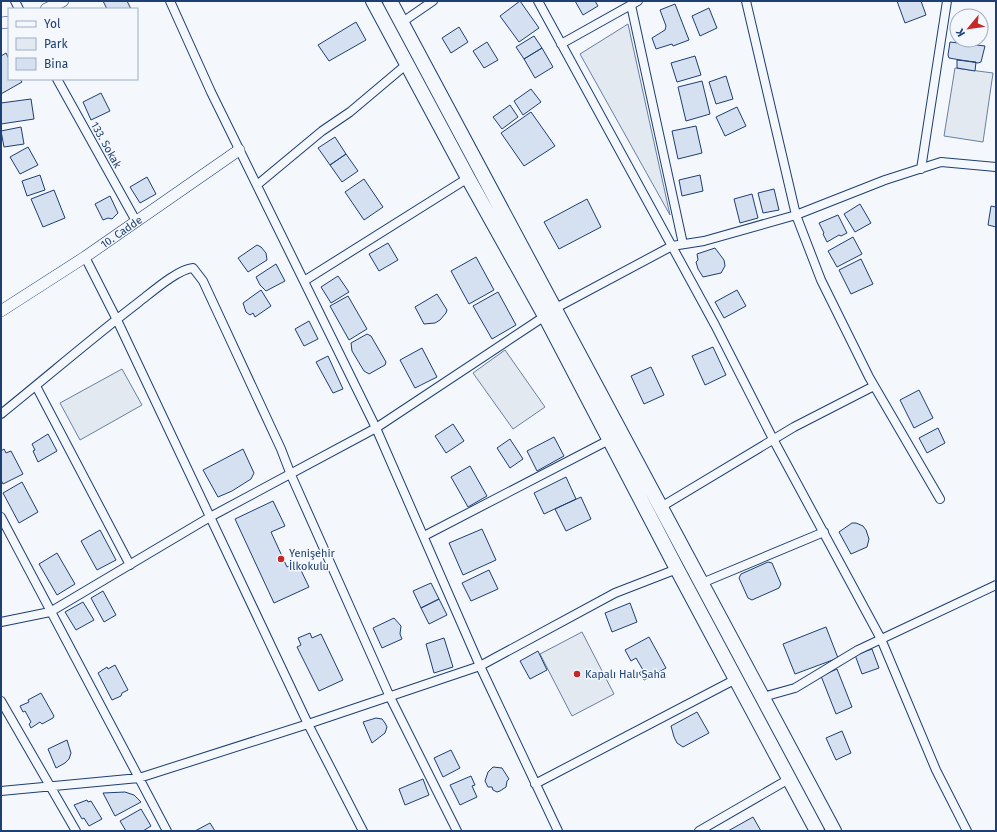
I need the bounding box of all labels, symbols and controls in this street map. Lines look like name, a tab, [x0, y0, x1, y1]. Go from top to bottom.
legend	[8, 8, 138, 80]
north arrow	[949, 8, 989, 48]
text: Yol	[44, 17, 61, 31]
text: K	[953, 26, 968, 39]
text: Park	[44, 37, 68, 51]
text: Bina	[44, 57, 68, 71]
street label: 133. Sokak	[88, 120, 124, 171]
street label: 10. Cadde	[98, 213, 145, 251]
place label: Yenişehir İlkokulu	[289, 547, 336, 573]
marker: Yenişehir İlkokulu	[276, 554, 286, 564]
place label: Kapalı Halı Saha	[585, 668, 666, 681]
marker: Kapalı Halı Saha	[572, 669, 582, 679]

